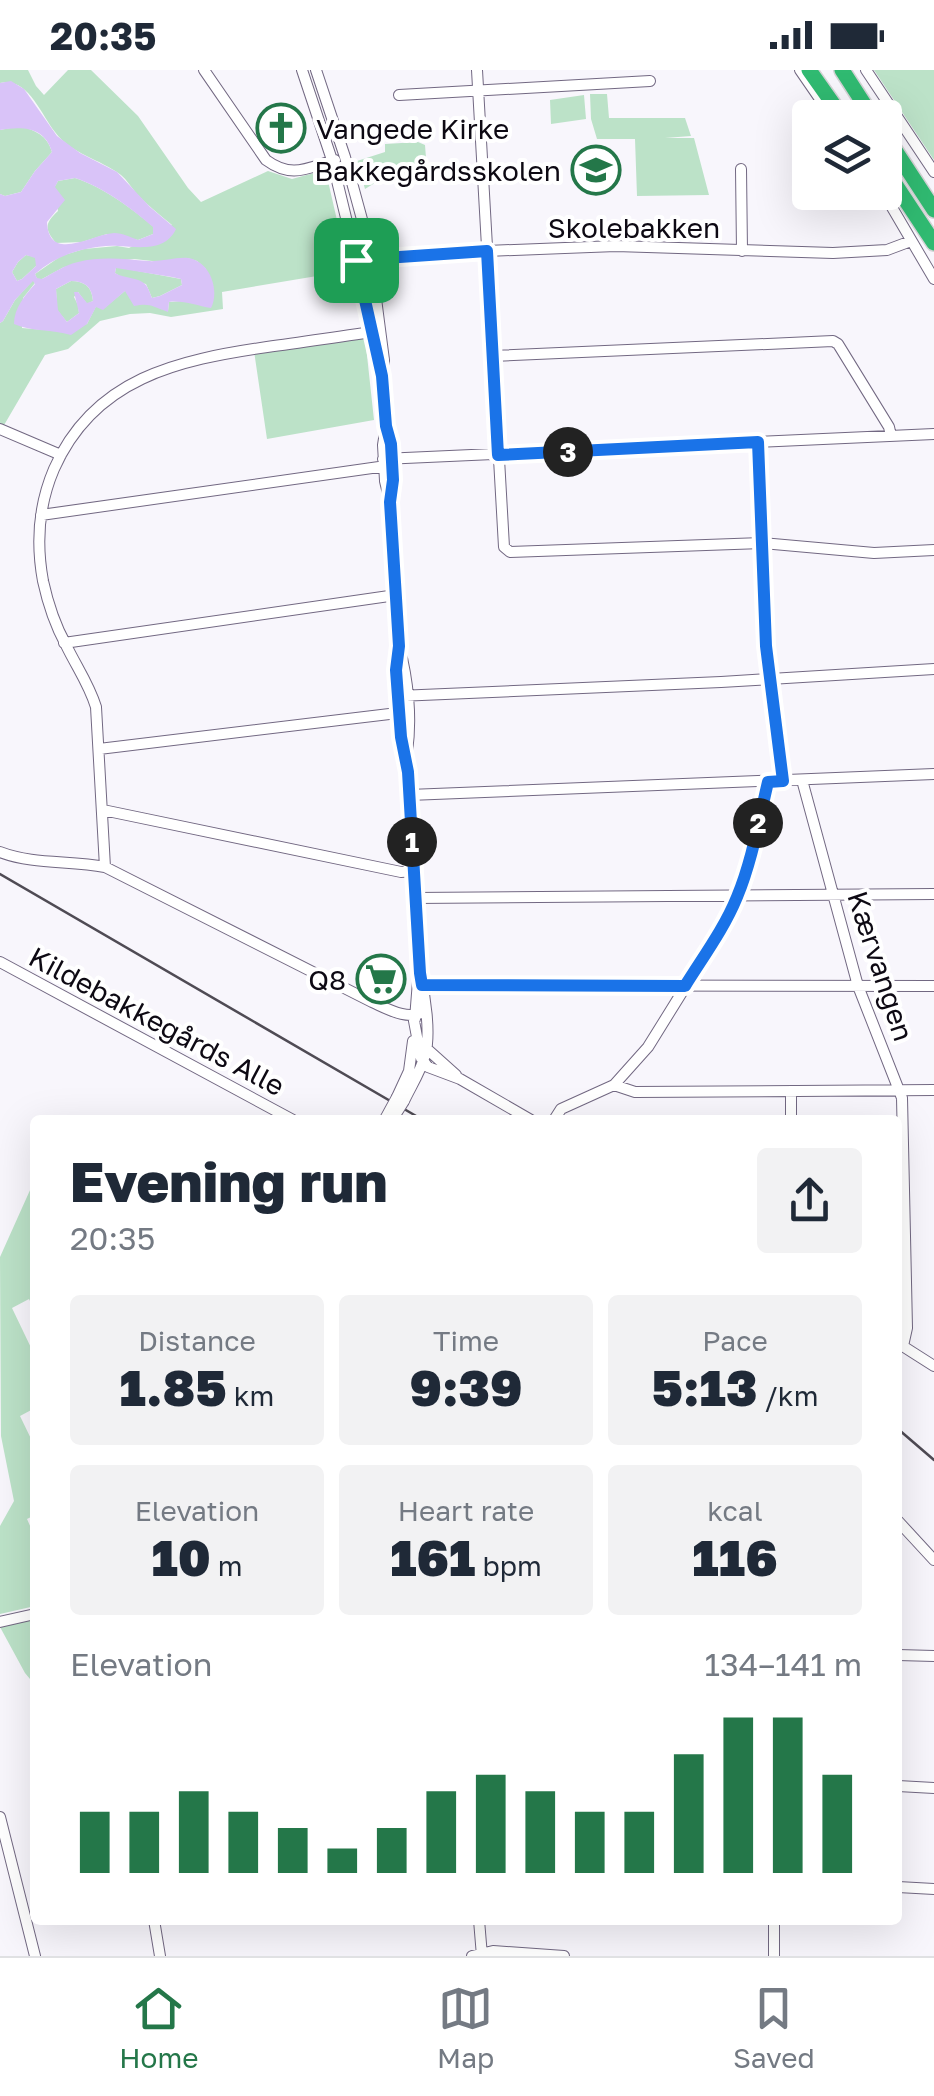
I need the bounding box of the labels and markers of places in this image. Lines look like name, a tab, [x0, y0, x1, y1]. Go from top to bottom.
church icon: Vangede Kirke	[255, 102, 307, 154]
place label: Vangede Kirke	[316, 112, 509, 145]
school or university icon: Bakkegårdsskolen	[570, 144, 622, 196]
place label: Bakkegårdsskolen	[314, 154, 561, 187]
pin	[314, 218, 399, 303]
pin: 3	[543, 427, 593, 477]
pin: 2	[733, 798, 783, 848]
pin: 1	[387, 817, 437, 867]
supermarket icon: Q8	[355, 953, 407, 1005]
place label: Q8	[308, 963, 346, 996]

